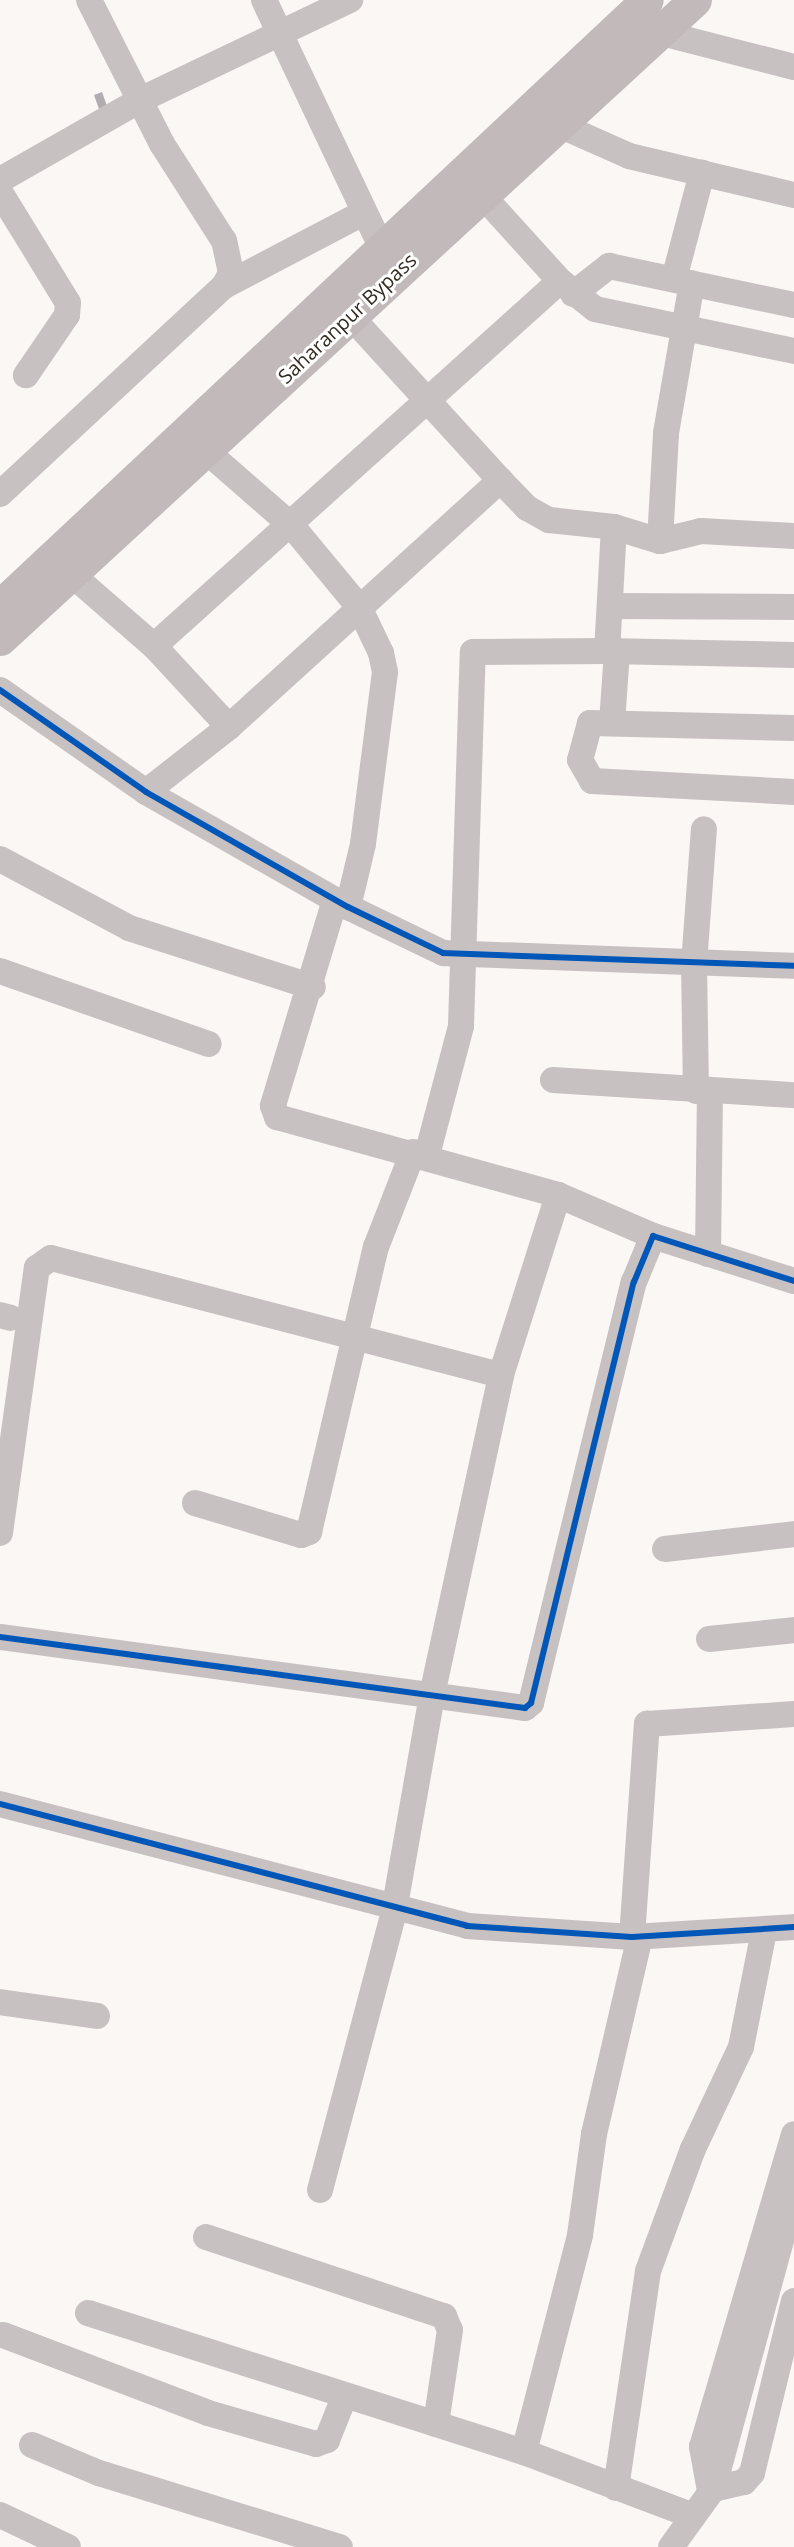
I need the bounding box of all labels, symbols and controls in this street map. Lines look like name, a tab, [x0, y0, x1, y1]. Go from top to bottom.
street label: Saharanpur Bypass	[273, 248, 421, 388]

